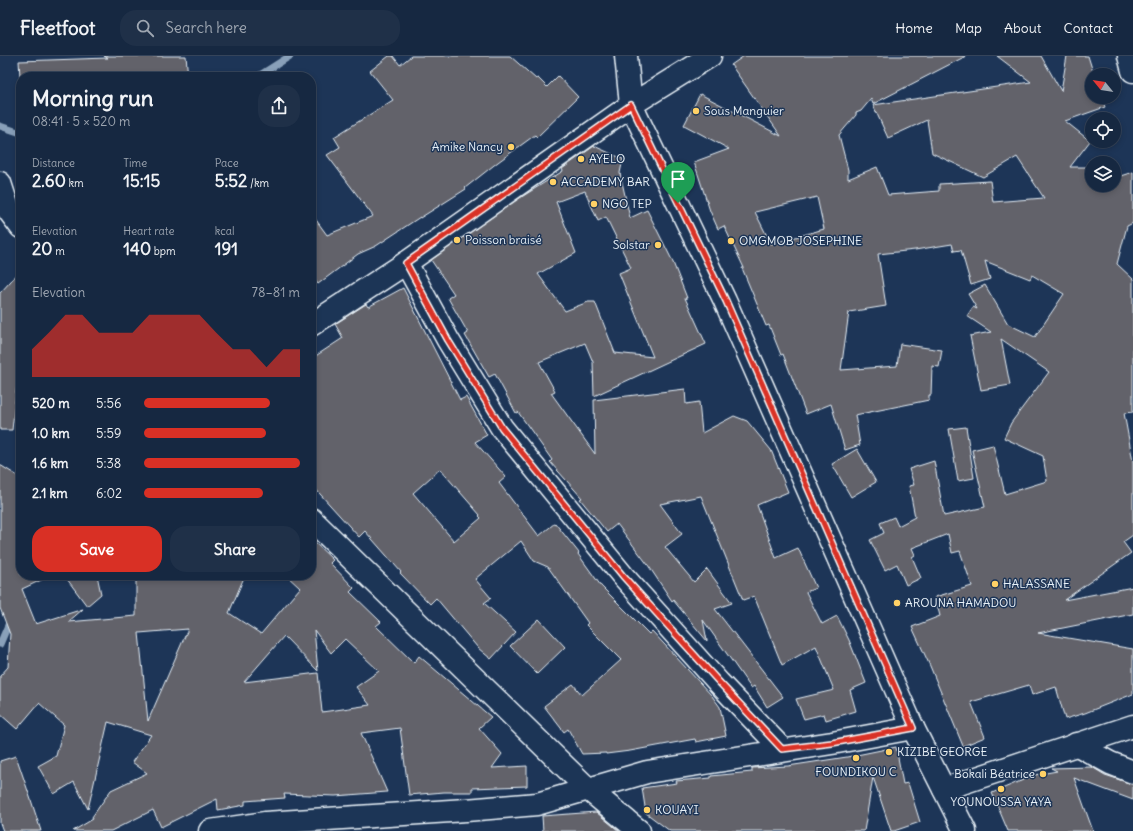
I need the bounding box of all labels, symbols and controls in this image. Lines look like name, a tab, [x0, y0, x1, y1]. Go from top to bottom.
search box	[120, 10, 400, 46]
text: Fleetfoot	[20, 16, 96, 40]
icon: search	[134, 17, 156, 39]
text: Search here	[166, 18, 247, 37]
text: Home	[895, 19, 933, 37]
text: Map	[955, 19, 982, 37]
text: About	[1004, 19, 1042, 37]
text: Contact	[1064, 19, 1113, 37]
north arrow	[1085, 68, 1121, 104]
map controls	[1085, 68, 1121, 192]
text: Morning run	[32, 84, 154, 112]
button: share	[258, 85, 300, 127]
place label: Sous Manguier	[704, 103, 784, 118]
marker: Sous Manguier	[691, 106, 701, 116]
button: locate	[1085, 112, 1121, 148]
text: 08:41 · 5 × 520 m	[32, 113, 130, 130]
place label: Amike Nancy	[432, 139, 503, 154]
marker: Amike Nancy	[506, 142, 516, 152]
place label: AYELO	[589, 151, 625, 166]
marker: AYELO	[576, 154, 586, 164]
text: Distance	[32, 156, 75, 170]
text: Time	[123, 156, 147, 170]
text: Pace	[215, 156, 239, 170]
button: layers	[1085, 156, 1121, 192]
pin	[661, 162, 695, 203]
icon: arrive	[667, 168, 689, 190]
text: 2.60	[32, 170, 66, 192]
text: 15:15	[123, 170, 160, 192]
text: 5:52	[215, 170, 247, 192]
place label: ACCADEMY BAR	[561, 174, 650, 189]
text: km	[66, 176, 84, 190]
text: /km	[247, 176, 269, 190]
marker: ACCADEMY BAR	[548, 177, 558, 187]
place label: NGO TEP	[602, 196, 652, 211]
marker: NGO TEP	[589, 199, 599, 209]
text: Elevation	[32, 224, 77, 238]
text: Heart rate	[123, 224, 174, 238]
text: kcal	[215, 224, 234, 238]
place label: Poisson braisé	[465, 232, 542, 247]
place label: OMGMOB JOSEPHINE	[739, 233, 862, 248]
marker: Poisson braisé	[452, 235, 462, 245]
marker: OMGMOB JOSEPHINE	[726, 236, 736, 246]
place label: Solstar	[613, 237, 650, 252]
text: 20	[32, 238, 53, 260]
text: 140	[123, 238, 151, 260]
text: 191	[215, 238, 238, 260]
marker: Solstar	[653, 240, 663, 250]
text: m	[53, 244, 65, 258]
text: bpm	[151, 244, 176, 258]
text: Elevation	[32, 284, 85, 301]
text: 78–81 m	[252, 284, 300, 301]
text: 520 m	[32, 395, 70, 412]
text: 5:56	[96, 395, 121, 412]
text: 1.0 km	[32, 425, 70, 442]
text: 5:59	[96, 425, 121, 442]
text: 1.6 km	[32, 455, 68, 472]
text: 5:38	[96, 455, 121, 472]
text: 2.1 km	[32, 485, 68, 502]
text: 6:02	[96, 485, 122, 502]
button: Save	[32, 526, 162, 572]
button: Share	[170, 526, 300, 572]
place label: HALASSANE	[1003, 576, 1070, 591]
marker: HALASSANE	[990, 579, 1000, 589]
place label: AROUNA HAMADOU	[905, 595, 1016, 610]
marker: AROUNA HAMADOU	[892, 598, 902, 608]
place label: KIZIBE GEORGE	[897, 744, 988, 759]
marker: KIZIBE GEORGE	[884, 747, 894, 757]
marker: FOUNDIKOU C	[851, 753, 861, 763]
place label: FOUNDIKOU C	[815, 764, 897, 779]
place label: Bokali Béatrice	[954, 766, 1035, 781]
marker: Bokali Béatrice	[1038, 769, 1048, 779]
marker: YOUNOUSSA YAYA	[996, 784, 1006, 794]
place label: YOUNOUSSA YAYA	[951, 794, 1052, 809]
place label: KOUAYI	[655, 802, 699, 817]
marker: KOUAYI	[642, 805, 652, 815]

